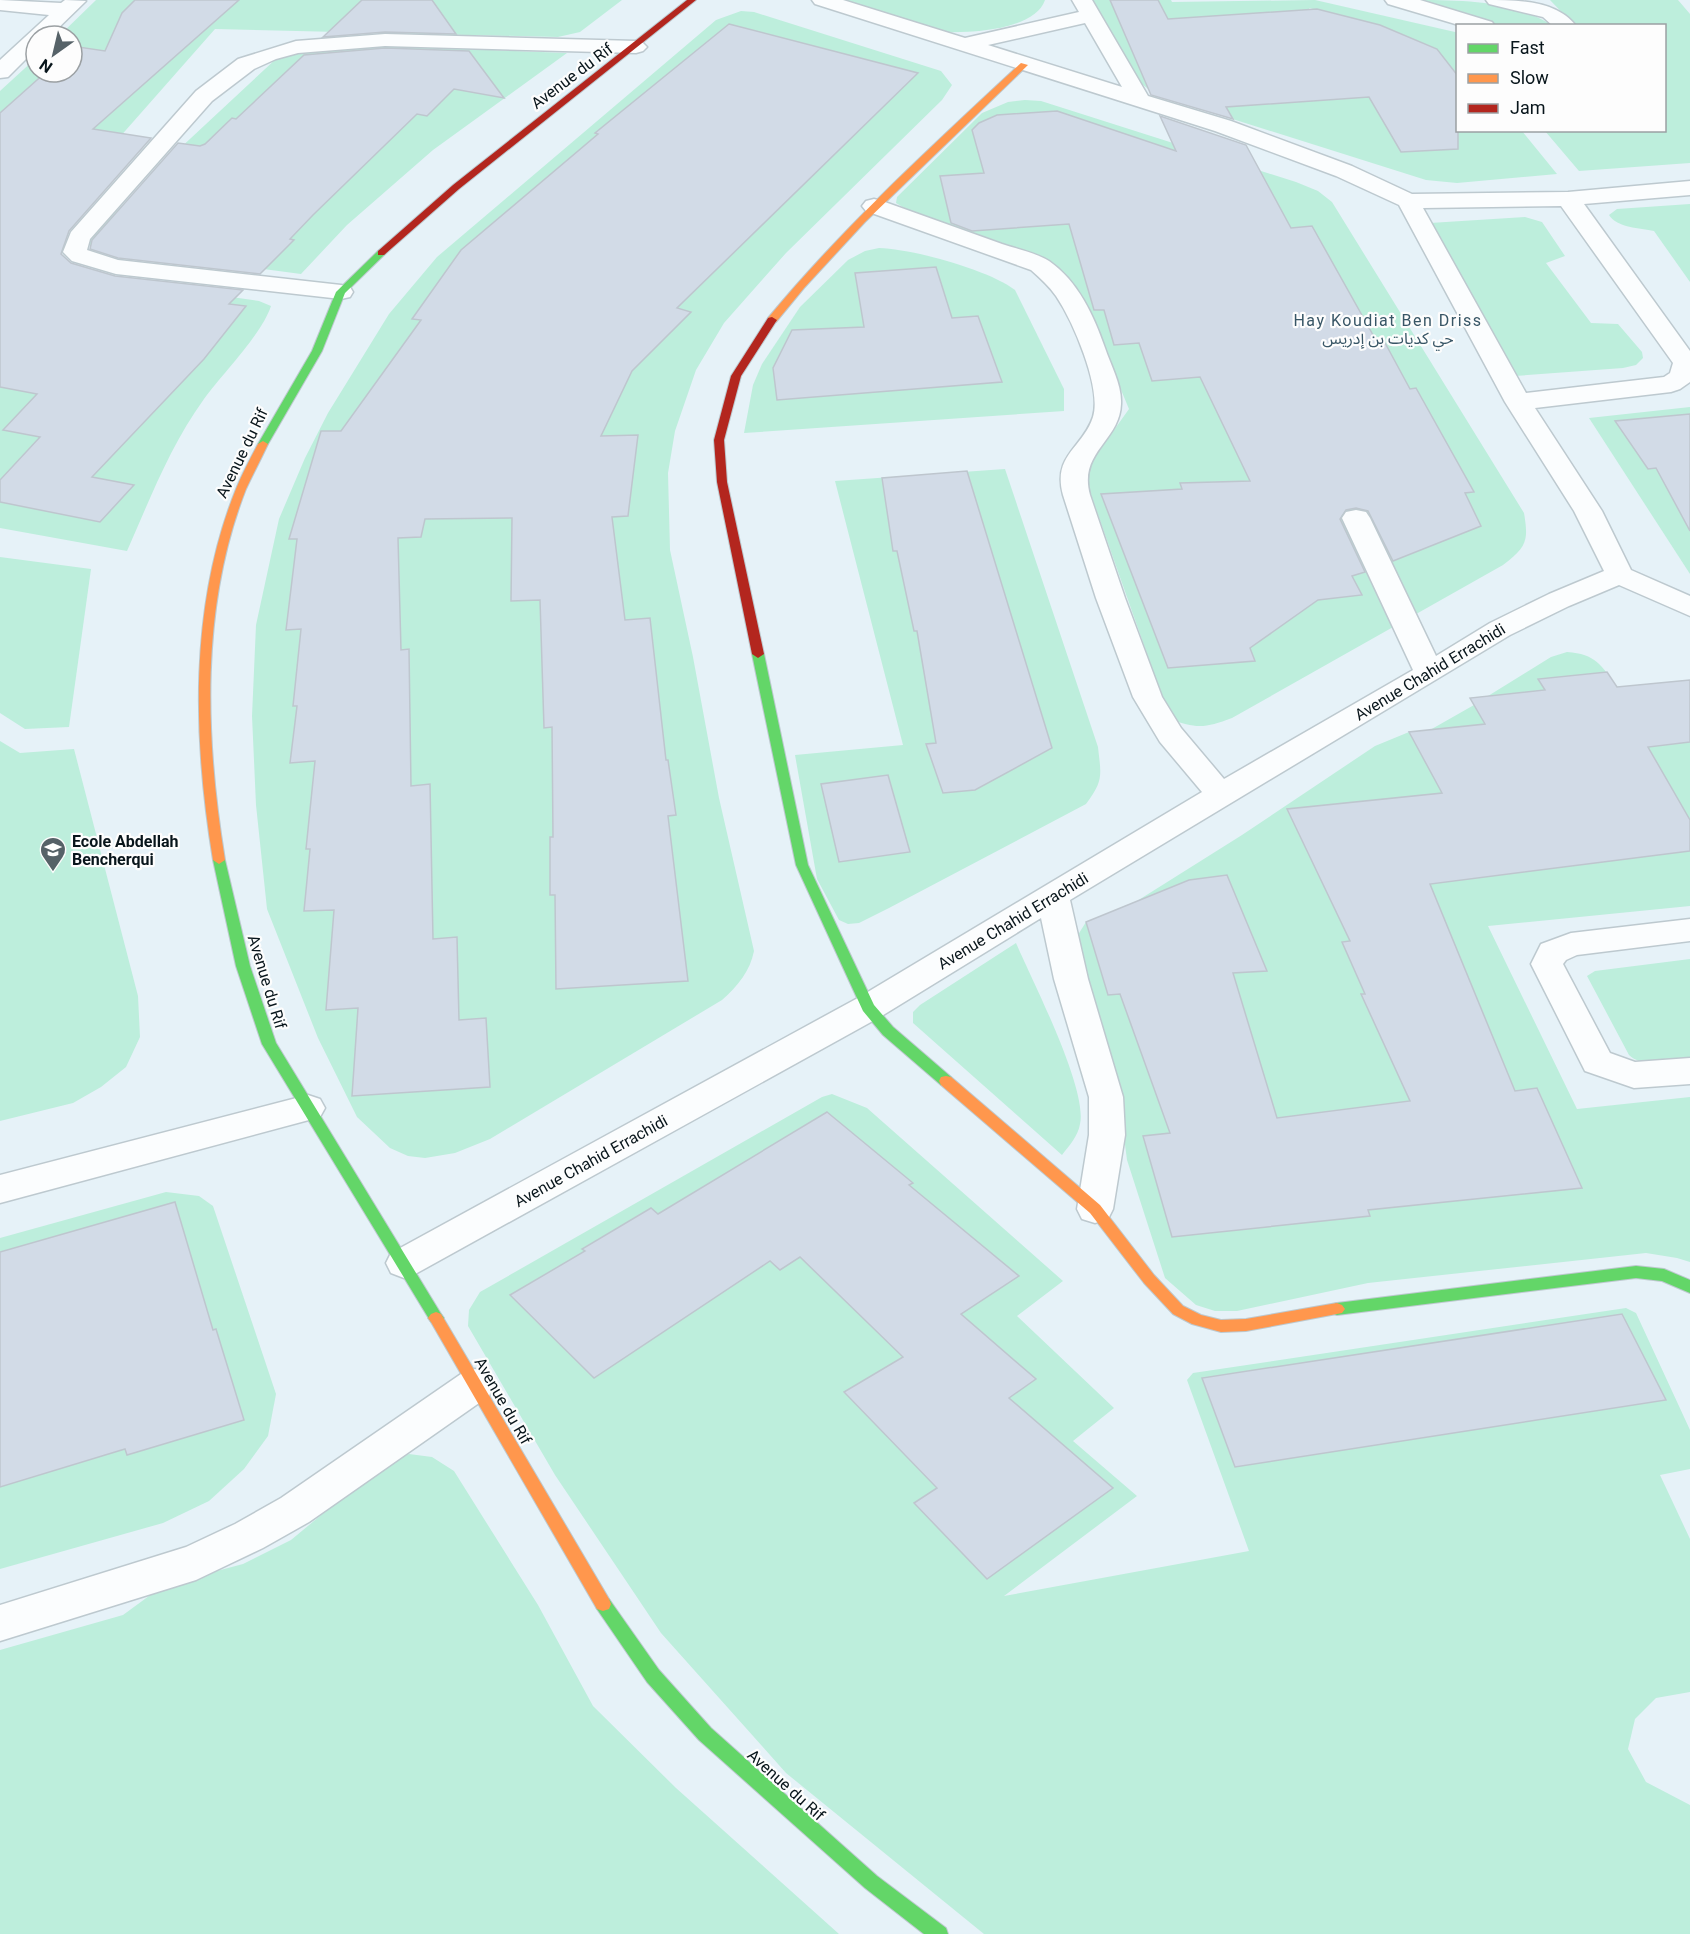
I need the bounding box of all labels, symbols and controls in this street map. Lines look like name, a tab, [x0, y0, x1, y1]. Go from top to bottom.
north arrow	[24, 24, 84, 84]
legend	[1456, 24, 1666, 132]
text: Fast	[1510, 37, 1545, 58]
street label: Avenue du Rif	[527, 39, 617, 113]
text: N	[36, 55, 56, 77]
text: Slow	[1510, 67, 1549, 88]
text: Jam	[1510, 97, 1546, 118]
district label: Hay Koudiat Ben Driss حي كديات بن إدريس	[1293, 311, 1483, 350]
street label: Avenue du Rif	[212, 405, 272, 501]
street label: Avenue Chahid Errachidi	[1351, 620, 1509, 724]
place label: Ecole Abdellah Bencherqui	[72, 832, 179, 869]
school or university icon: Ecole Abdellah Bencherqui	[38, 835, 68, 873]
street label: Avenue Chahid Errachidi	[934, 869, 1092, 973]
street label: Avenue du Rif	[244, 933, 290, 1032]
street label: Avenue Chahid Errachidi	[511, 1111, 671, 1211]
street label: Avenue du Rif	[470, 1354, 536, 1448]
street label: Avenue du Rif	[743, 1745, 829, 1825]

